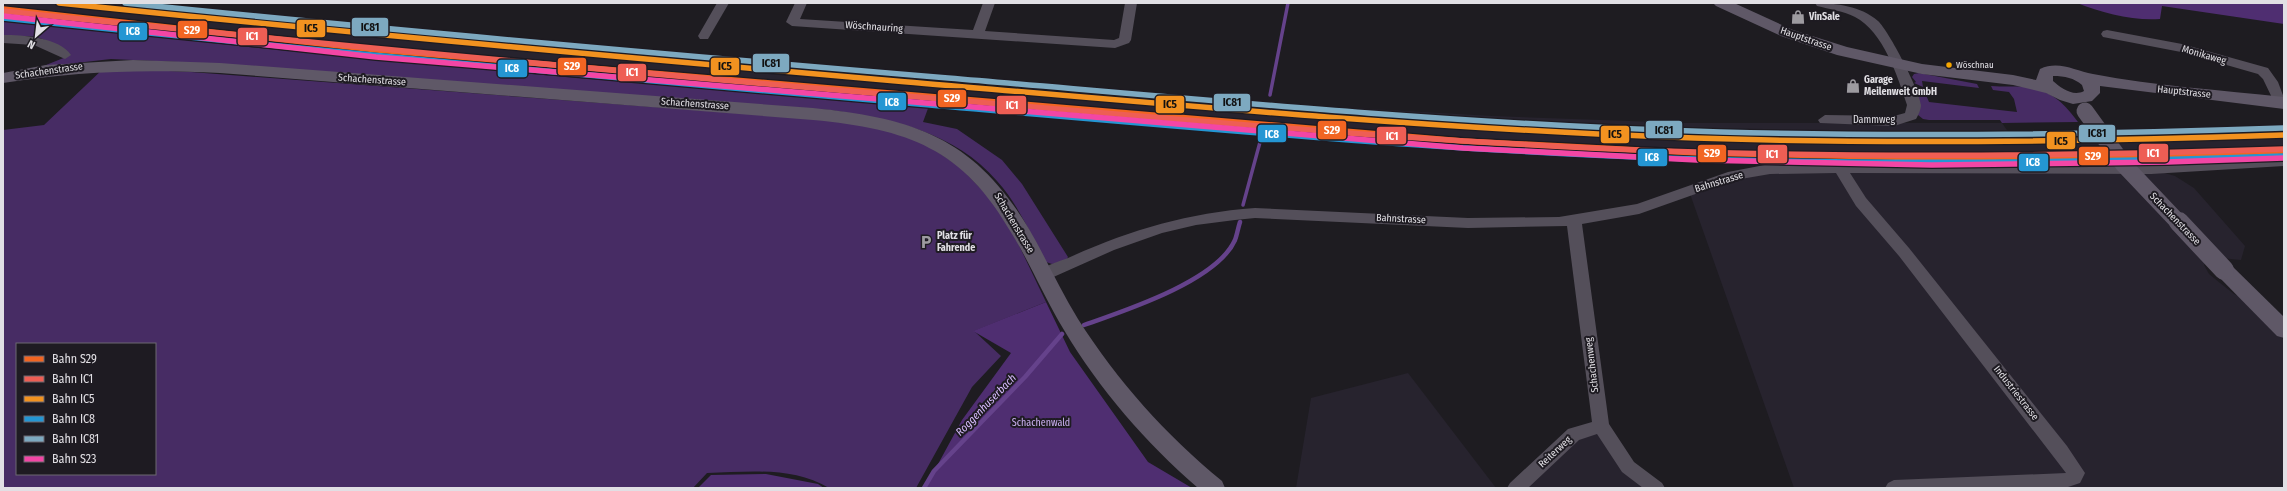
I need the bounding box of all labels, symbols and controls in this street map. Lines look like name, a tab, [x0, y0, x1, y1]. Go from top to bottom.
shop icon: VinSale	[1790, 9, 1806, 25]
place label: VinSale	[1808, 11, 1840, 23]
north arrow	[16, 16, 56, 56]
line badge: IC81	[351, 17, 389, 37]
line badge: IC5	[296, 19, 326, 38]
street label: Wöschnauring	[845, 19, 904, 35]
line badge: S29	[177, 20, 208, 39]
text: IC81	[361, 21, 379, 34]
line badge: IC8	[118, 22, 148, 41]
text: IC5	[304, 22, 319, 35]
text: S29	[184, 24, 200, 37]
text: IC8	[126, 25, 140, 38]
street label: Hauptstrasse	[1779, 25, 1833, 53]
line badge: IC1	[237, 27, 268, 46]
text: IC1	[246, 30, 258, 43]
text: N	[26, 37, 38, 52]
street label: Monikaweg	[2180, 43, 2228, 67]
line badge: IC81	[752, 53, 790, 73]
line badge: S29	[557, 57, 587, 76]
line badge: IC5	[710, 57, 740, 76]
text: IC81	[762, 57, 780, 70]
line badge: IC8	[497, 59, 528, 78]
street label: Schachenstrasse	[14, 60, 84, 82]
text: S29	[564, 60, 580, 73]
text: IC5	[718, 60, 733, 73]
marker: Wöschnau	[1944, 60, 1954, 70]
place label: Wöschnau	[1956, 60, 1994, 70]
text: IC8	[505, 62, 519, 75]
line badge: IC1	[617, 63, 647, 82]
text: IC1	[626, 66, 638, 79]
street label: Schachenstrasse	[338, 72, 406, 88]
place label: Garage Meilenweit GmbH	[1864, 74, 1937, 98]
shop icon: Garage Meilenweit GmbH	[1845, 78, 1861, 94]
street label: Hauptstrasse	[2157, 83, 2211, 101]
line badge: S29	[937, 89, 967, 108]
line badge: IC8	[877, 92, 907, 111]
text: S29	[944, 92, 960, 105]
line badge: IC81	[1213, 93, 1251, 112]
line badge: IC1	[996, 95, 1027, 115]
line badge: IC5	[1155, 95, 1185, 114]
street label: Schachenstrasse	[661, 96, 729, 112]
text: IC8	[885, 96, 899, 109]
text: IC81	[1223, 96, 1241, 109]
text: IC5	[1163, 98, 1178, 111]
text: IC1	[1006, 99, 1018, 112]
street label: Dammweg	[1853, 114, 1895, 126]
line badge: S29	[1317, 120, 1347, 140]
line badge: IC81	[1645, 120, 1683, 139]
line badge: IC8	[1257, 124, 1287, 143]
text: S29	[1324, 124, 1340, 137]
text: IC81	[1655, 124, 1673, 137]
line badge: IC81	[2078, 124, 2116, 143]
line badge: IC5	[1600, 125, 1630, 144]
line badge: IC1	[1376, 126, 1407, 145]
text: IC81	[2088, 127, 2106, 140]
text: IC8	[1265, 128, 1279, 141]
text: IC5	[1608, 128, 1623, 141]
text: IC1	[1386, 130, 1398, 143]
line badge: IC5	[2046, 131, 2076, 150]
text: IC5	[2054, 135, 2069, 148]
line badge: IC1	[2138, 143, 2169, 163]
line badge: S29	[1697, 144, 1727, 163]
line badge: IC1	[1757, 144, 1788, 164]
line badge: S29	[2078, 146, 2109, 166]
text: S29	[1704, 147, 1720, 160]
text: IC1	[2147, 147, 2159, 160]
line badge: IC8	[1637, 148, 1668, 167]
text: IC1	[1766, 148, 1778, 161]
text: S29	[2085, 150, 2101, 163]
text: IC8	[1645, 151, 1659, 164]
line badge: IC8	[2018, 153, 2049, 172]
text: IC8	[2026, 156, 2040, 169]
street label: Bahnstrasse	[1693, 169, 1745, 195]
street label: Schachenstrasse	[2147, 190, 2203, 248]
street label: Schachenstrasse	[991, 191, 1037, 255]
street label: Bahnstrasse	[1376, 212, 1426, 226]
place label: Platz für Fahrende	[937, 230, 975, 254]
parking icon: Platz für Fahrende	[918, 234, 934, 250]
street label: Schachenweg	[1583, 337, 1601, 393]
legend	[16, 343, 156, 475]
text: Bahn S29	[52, 352, 97, 366]
street label: Industriestrasse	[1991, 363, 2041, 423]
water label: Roggenhuserbach	[953, 371, 1019, 439]
text: Bahn IC1	[52, 372, 93, 386]
text: Bahn IC5	[52, 392, 95, 406]
text: Bahn IC8	[52, 412, 95, 426]
park label: Schachenwald	[1012, 417, 1070, 429]
text: Bahn IC81	[52, 432, 99, 446]
street label: Reiterweg	[1536, 434, 1574, 470]
text: Bahn S23	[52, 452, 96, 466]

